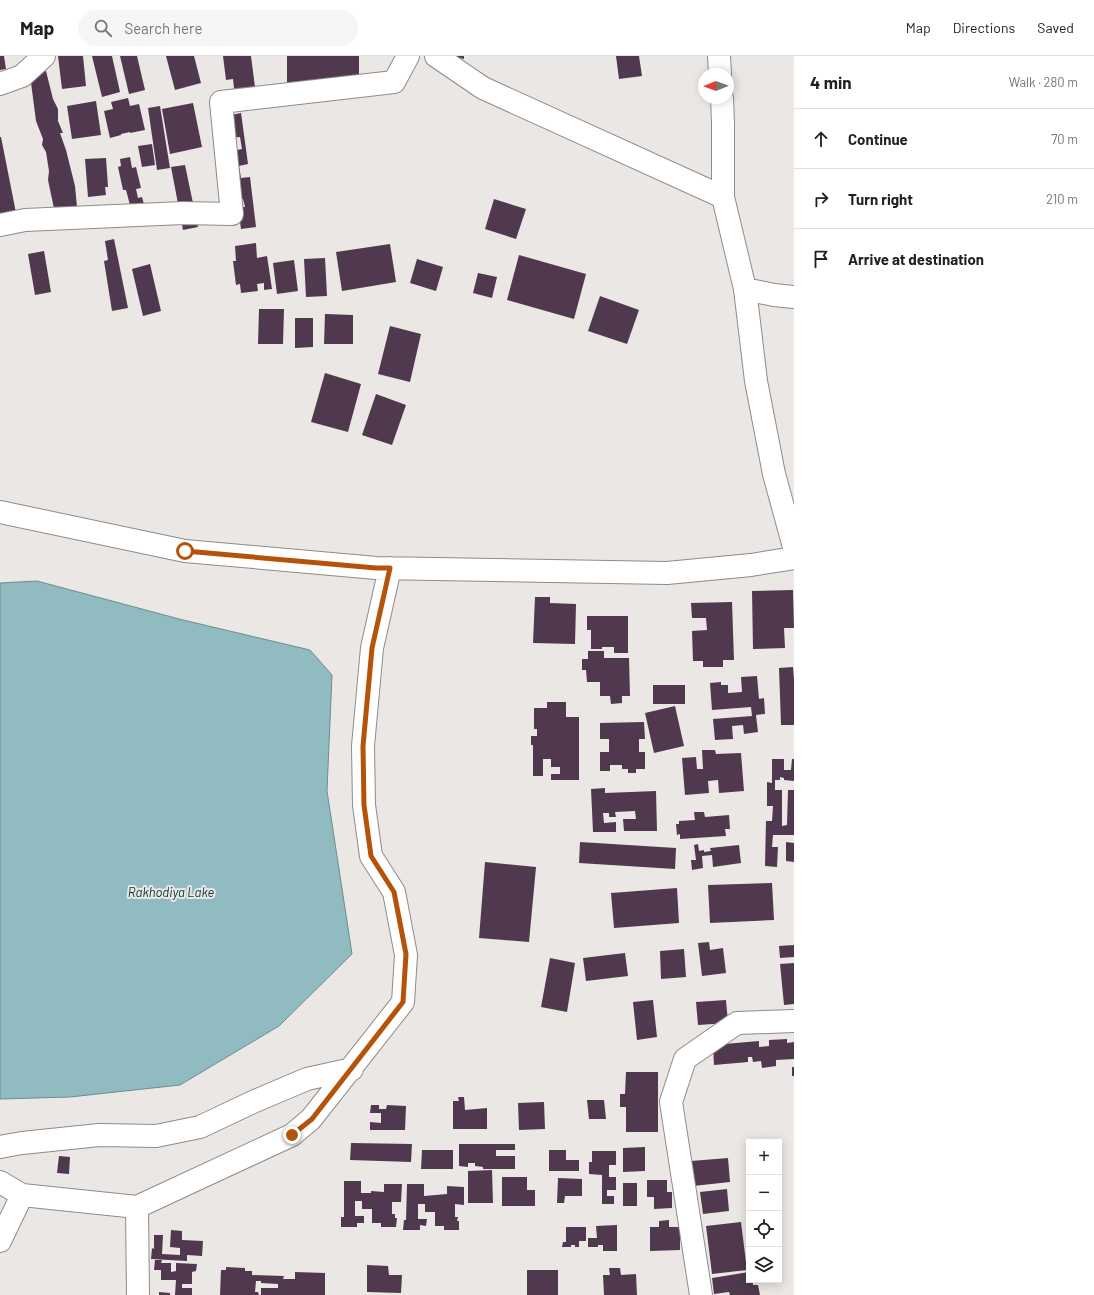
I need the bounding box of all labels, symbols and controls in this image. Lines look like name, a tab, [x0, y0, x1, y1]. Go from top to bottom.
search box	[78, 10, 358, 46]
text: Map	[20, 16, 54, 39]
icon: search	[92, 17, 114, 39]
text: Search here	[124, 19, 202, 37]
text: Map	[906, 19, 931, 36]
text: Directions	[953, 19, 1015, 36]
text: Saved	[1037, 19, 1074, 36]
north arrow	[698, 68, 734, 104]
text: 4 min	[810, 72, 852, 92]
text: Walk · 280 m	[1009, 74, 1078, 90]
icon: ahead	[810, 128, 832, 150]
text: Continue	[848, 130, 908, 148]
text: 70 m	[1051, 131, 1078, 147]
icon: right	[810, 188, 832, 210]
text: Turn right	[848, 190, 913, 208]
text: 210 m	[1046, 191, 1078, 207]
icon: arrive	[810, 248, 832, 270]
text: Arrive at destination	[848, 250, 984, 268]
route start	[176, 542, 194, 560]
water label: Rakhodiya Lake	[128, 884, 214, 900]
route end	[283, 1126, 301, 1144]
map controls	[746, 1139, 782, 1283]
button: +	[746, 1139, 782, 1175]
button: −	[746, 1175, 782, 1211]
button: locate	[746, 1211, 782, 1247]
button: layers	[746, 1247, 782, 1283]

